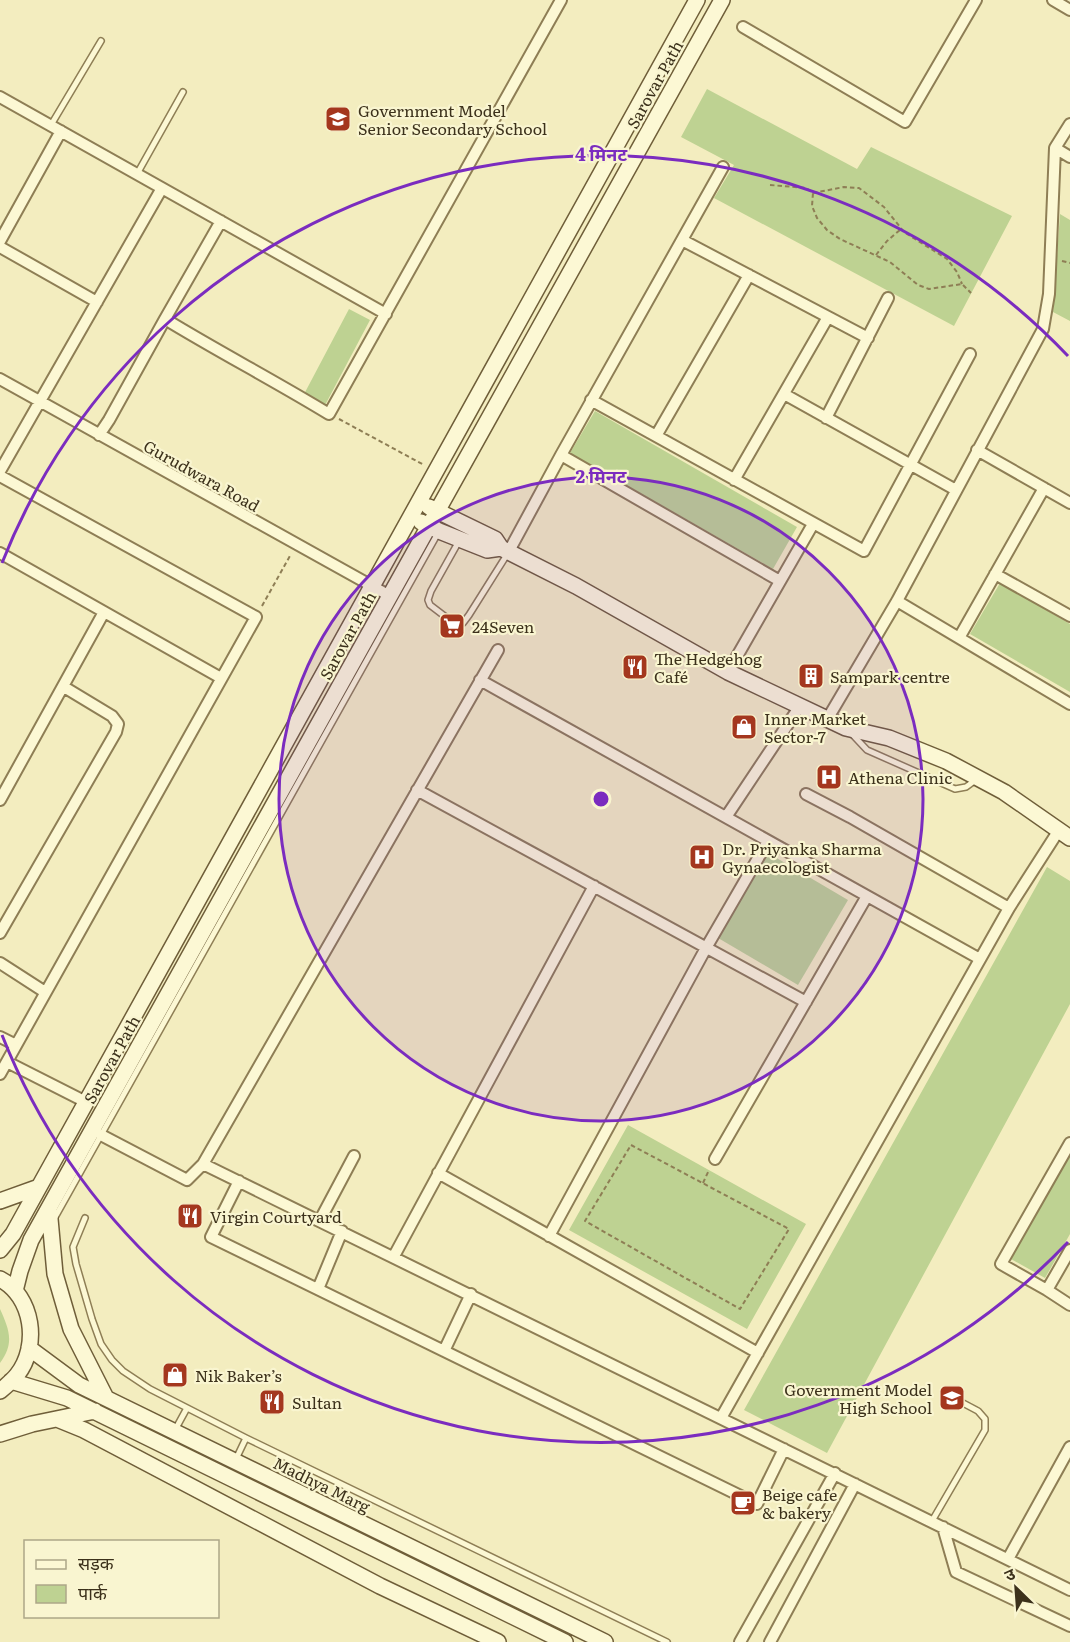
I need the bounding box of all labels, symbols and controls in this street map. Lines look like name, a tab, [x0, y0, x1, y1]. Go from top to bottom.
street label: Sarovar Path	[620, 35, 688, 133]
place label: Government Model Senior Secondary School	[358, 98, 547, 140]
school or university icon: Government Model Senior Secondary School	[323, 104, 353, 134]
text: 4 मिनट	[575, 140, 627, 167]
street label: Gurudwara Road	[139, 433, 265, 517]
text: 2 मिनट	[575, 462, 627, 489]
street label: Sarovar Path	[313, 586, 381, 684]
supermarket icon: 24Seven	[437, 611, 467, 641]
place label: 24Seven	[472, 614, 535, 638]
place label: The Hedgehog Café	[654, 646, 762, 688]
restaurant icon: The Hedgehog Café	[620, 652, 650, 682]
building icon: Sampark centre	[796, 661, 826, 691]
place label: Sampark centre	[830, 664, 950, 688]
place label: Inner Market Sector-7	[764, 706, 866, 748]
shop icon: Inner Market Sector-7	[729, 712, 759, 742]
hospital icon: Athena Clinic	[814, 762, 844, 792]
place label: Athena Clinic	[848, 765, 952, 789]
centre of rings	[591, 789, 611, 809]
place label: Dr. Priyanka Sharma Gynaecologist	[722, 836, 882, 878]
hospital icon: Dr. Priyanka Sharma Gynaecologist	[687, 842, 717, 872]
street label: Sarovar Path	[77, 1010, 145, 1108]
restaurant icon: Virgin Courtyard	[175, 1201, 205, 1231]
place label: Virgin Courtyard	[210, 1204, 342, 1228]
shop icon: Nik Baker’s	[160, 1360, 190, 1390]
place label: Nik Baker’s	[195, 1363, 282, 1387]
place label: Government Model High School	[784, 1377, 932, 1419]
school or university icon: Government Model High School	[937, 1383, 967, 1413]
restaurant icon: Sultan	[257, 1387, 287, 1417]
place label: Sultan	[292, 1390, 343, 1414]
street label: Madhya Marg	[269, 1450, 375, 1518]
place label: Beige cafe & bakery	[762, 1482, 837, 1524]
cafe icon: Beige cafe & bakery	[728, 1488, 758, 1518]
legend	[24, 1540, 219, 1618]
text: सड़क	[78, 1549, 115, 1576]
north arrow	[986, 1558, 1046, 1618]
text: उ	[1000, 1560, 1019, 1586]
text: पार्क	[78, 1579, 108, 1606]

